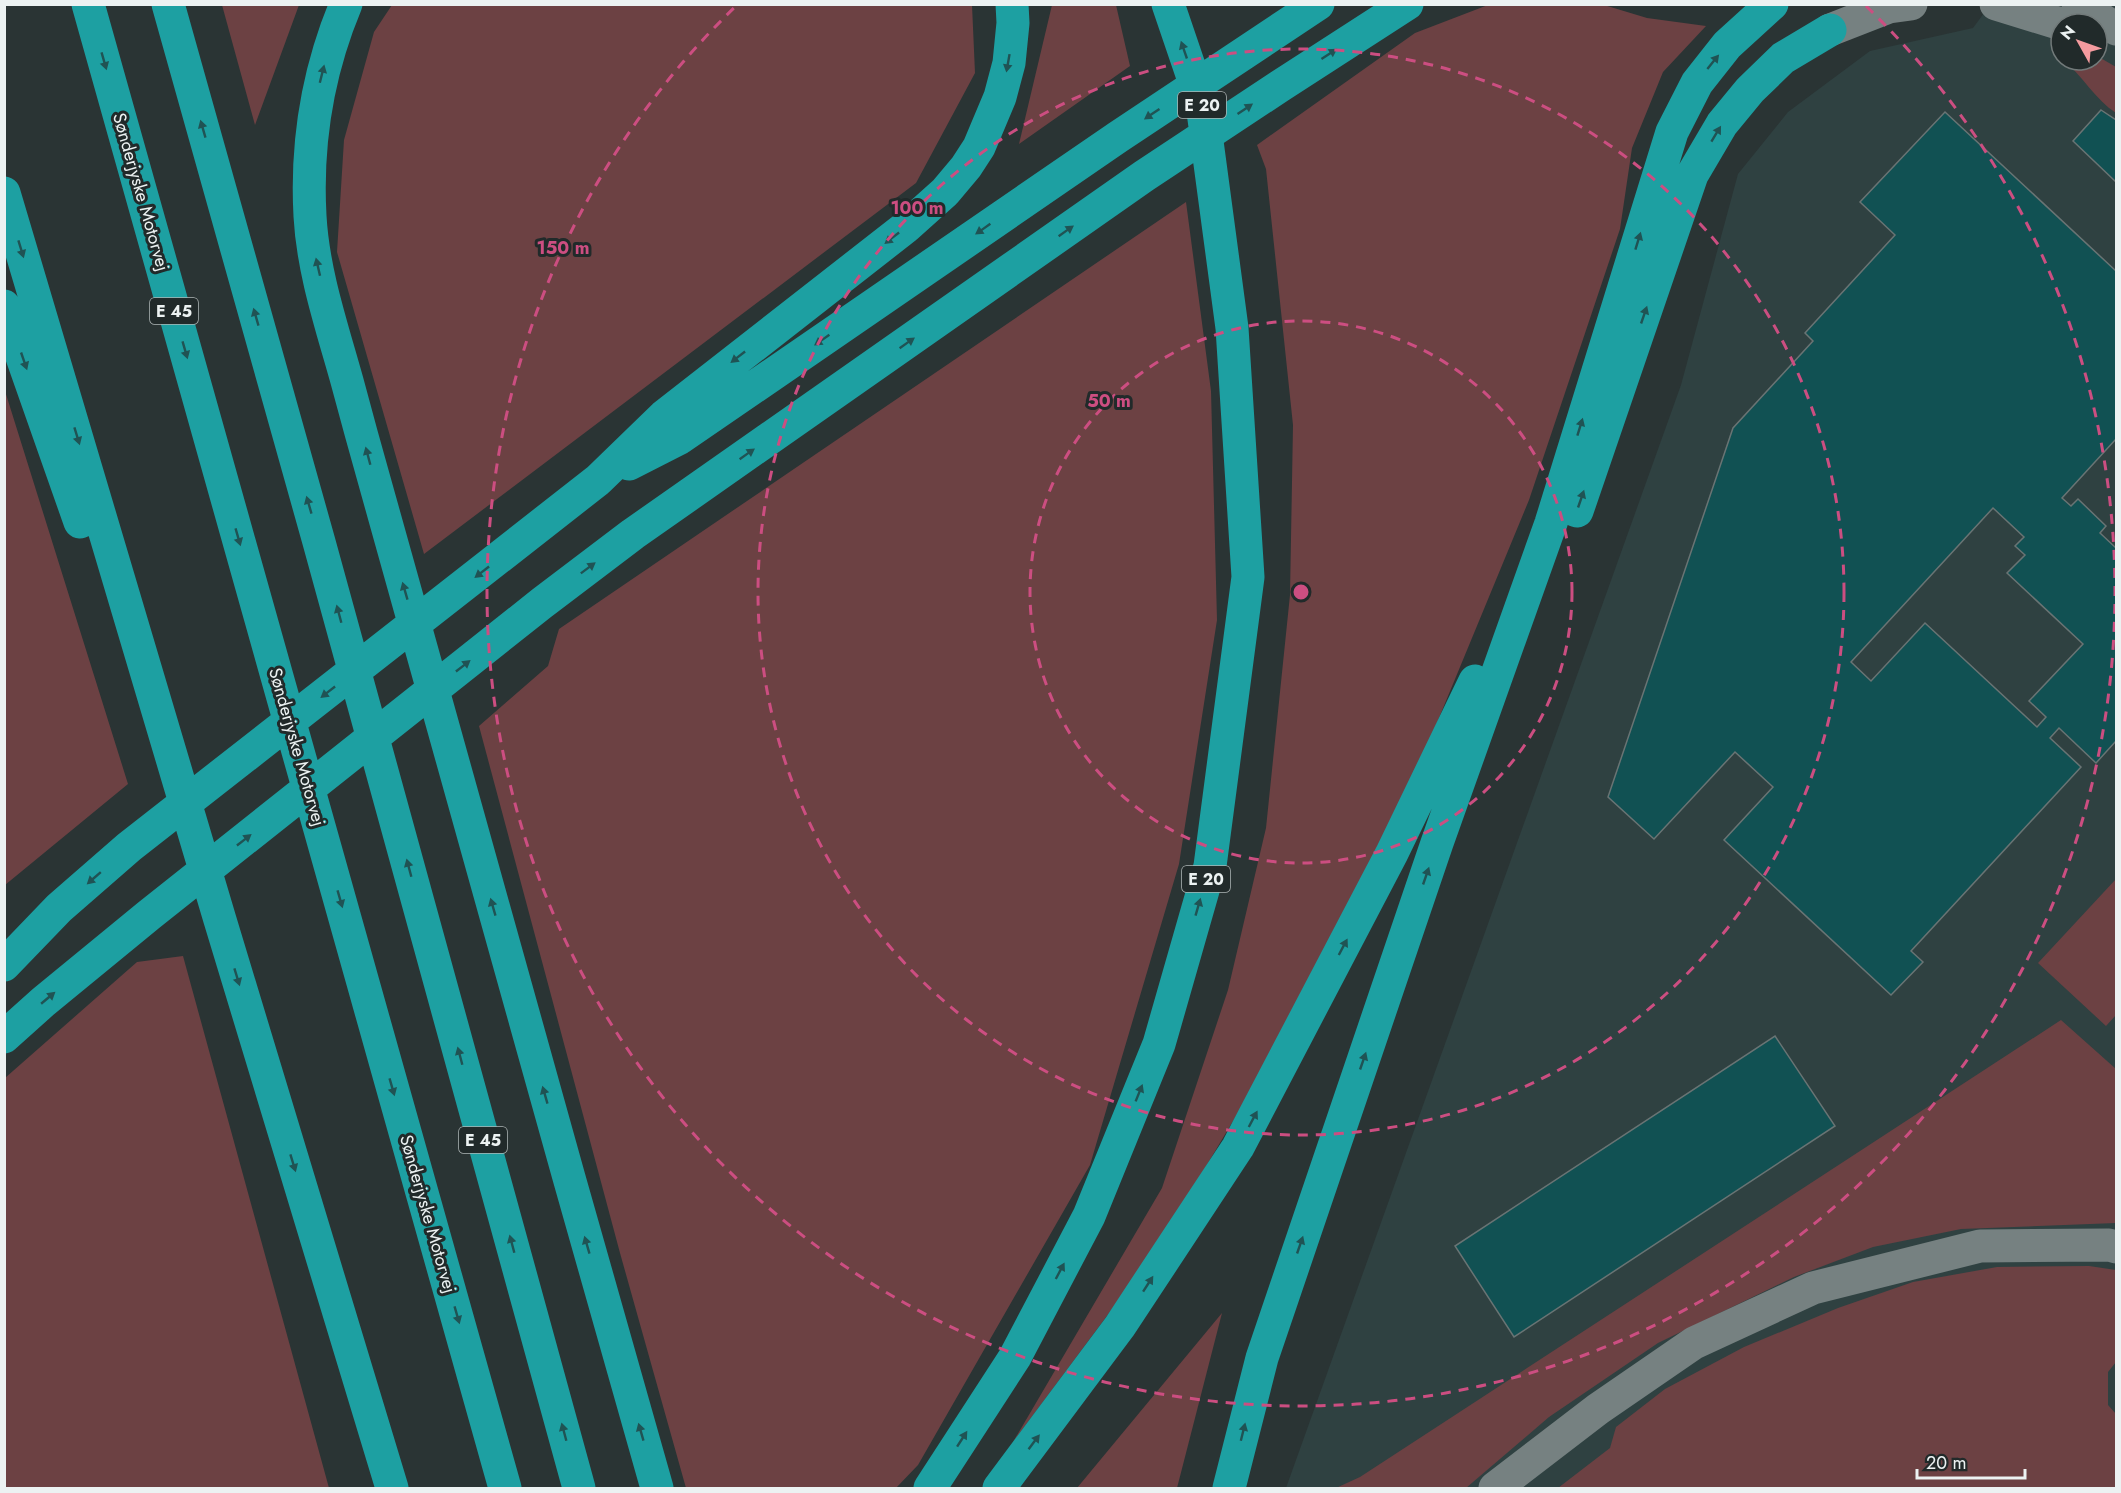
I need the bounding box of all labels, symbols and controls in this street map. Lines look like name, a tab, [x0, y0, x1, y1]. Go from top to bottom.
north arrow	[2049, 12, 2109, 72]
text: N	[2055, 20, 2081, 45]
one-way arrow	[1178, 41, 1188, 59]
one-way arrow	[1321, 49, 1337, 60]
one-way arrow	[100, 52, 109, 70]
one-way arrow	[1004, 53, 1013, 72]
one-way arrow	[1706, 55, 1719, 70]
one-way arrow	[318, 65, 328, 83]
road number: E 20	[1178, 92, 1226, 118]
one-way arrow	[1237, 104, 1253, 115]
one-way arrow	[1144, 108, 1161, 119]
street label: Sønderjyske Motorvej	[106, 110, 176, 274]
one-way arrow	[198, 120, 208, 138]
one-way arrow	[1710, 126, 1721, 142]
text: 100 m	[890, 195, 944, 221]
one-way arrow	[975, 223, 991, 234]
one-way arrow	[1058, 225, 1074, 237]
one-way arrow	[885, 231, 900, 243]
one-way arrow	[1634, 231, 1643, 249]
text: 150 m	[537, 235, 589, 261]
one-way arrow	[17, 240, 26, 258]
one-way arrow	[312, 258, 322, 277]
road number: E 45	[150, 298, 198, 324]
one-way arrow	[1640, 306, 1649, 324]
one-way arrow	[251, 308, 260, 326]
one-way arrow	[815, 334, 831, 346]
one-way arrow	[898, 337, 914, 349]
one-way arrow	[181, 341, 190, 359]
one-way arrow	[731, 351, 746, 363]
one-way arrow	[19, 352, 29, 370]
text: 50 m	[1087, 388, 1131, 414]
one-way arrow	[1576, 418, 1586, 436]
one-way arrow	[73, 427, 82, 445]
one-way arrow	[362, 447, 372, 465]
one-way arrow	[738, 448, 754, 460]
one-way arrow	[1577, 490, 1587, 508]
one-way arrow	[304, 496, 313, 514]
one-way arrow	[234, 528, 243, 546]
one-way arrow	[580, 562, 596, 574]
one-way arrow	[474, 565, 490, 578]
one-way arrow	[400, 582, 409, 600]
centre of rings	[1291, 582, 1311, 602]
one-way arrow	[334, 605, 343, 623]
one-way arrow	[455, 661, 470, 673]
street label: Sønderjyske Motorvej	[262, 665, 332, 829]
one-way arrow	[321, 685, 336, 697]
one-way arrow	[236, 833, 252, 846]
one-way arrow	[403, 859, 413, 877]
road number: E 20	[1182, 866, 1230, 892]
one-way arrow	[1421, 867, 1431, 885]
one-way arrow	[86, 871, 102, 884]
one-way arrow	[336, 891, 345, 909]
one-way arrow	[488, 898, 497, 916]
one-way arrow	[1194, 898, 1203, 916]
one-way arrow	[1338, 938, 1348, 955]
one-way arrow	[233, 968, 242, 986]
one-way arrow	[40, 992, 55, 1005]
one-way arrow	[455, 1047, 465, 1065]
one-way arrow	[1359, 1052, 1368, 1070]
one-way arrow	[388, 1078, 398, 1096]
one-way arrow	[1135, 1084, 1144, 1102]
one-way arrow	[540, 1086, 549, 1104]
one-way arrow	[1248, 1111, 1258, 1128]
road number: E 45	[459, 1127, 507, 1153]
street label: Sønderjyske Motorvej	[393, 1132, 463, 1296]
one-way arrow	[289, 1154, 298, 1172]
one-way arrow	[507, 1235, 516, 1253]
one-way arrow	[582, 1236, 591, 1254]
one-way arrow	[1296, 1236, 1306, 1254]
one-way arrow	[1055, 1262, 1065, 1279]
one-way arrow	[1142, 1276, 1153, 1292]
one-way arrow	[452, 1306, 462, 1324]
one-way arrow	[558, 1423, 568, 1441]
one-way arrow	[636, 1423, 645, 1441]
one-way arrow	[1239, 1423, 1249, 1441]
one-way arrow	[956, 1431, 967, 1447]
one-way arrow	[1027, 1434, 1039, 1449]
scale bar	[1917, 1442, 2025, 1480]
text: 20 m	[1926, 1450, 1966, 1476]

